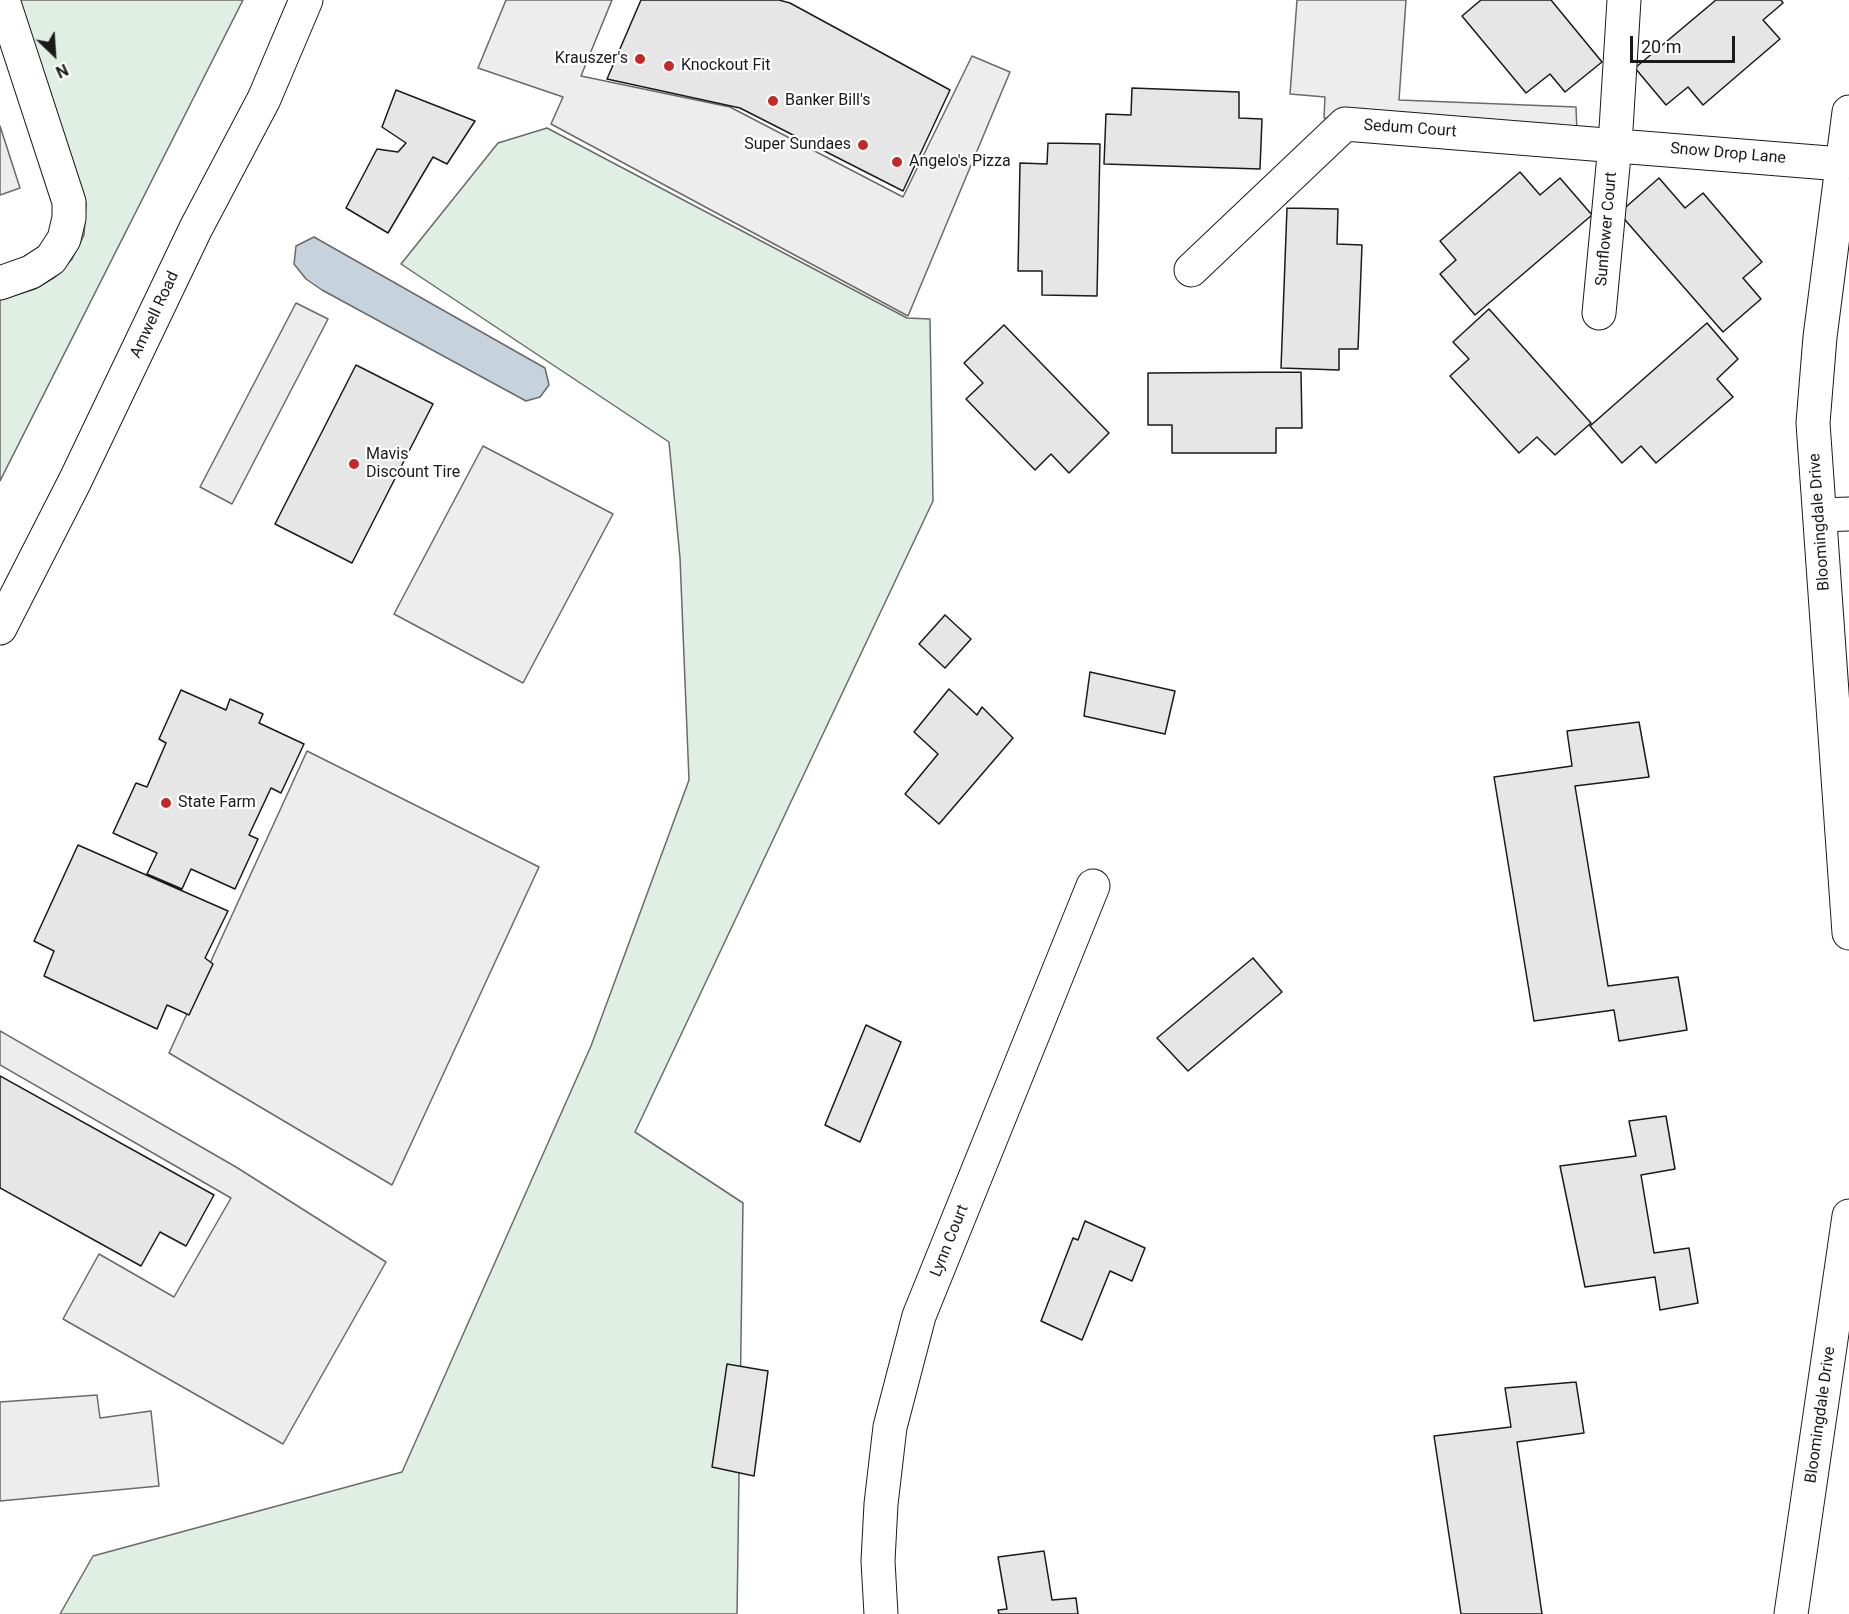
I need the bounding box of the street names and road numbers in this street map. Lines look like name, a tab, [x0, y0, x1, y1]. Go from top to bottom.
street label: Sedum Court	[1363, 116, 1457, 142]
street label: Snow Drop Lane	[1669, 139, 1787, 169]
street label: Sunflower Court	[1592, 171, 1622, 287]
street label: Amwell Road	[127, 269, 183, 361]
street label: Bloomingdale Drive	[1806, 453, 1834, 591]
street label: Lynn Court	[927, 1202, 973, 1280]
street label: Bloomingdale Drive	[1802, 1345, 1840, 1485]

